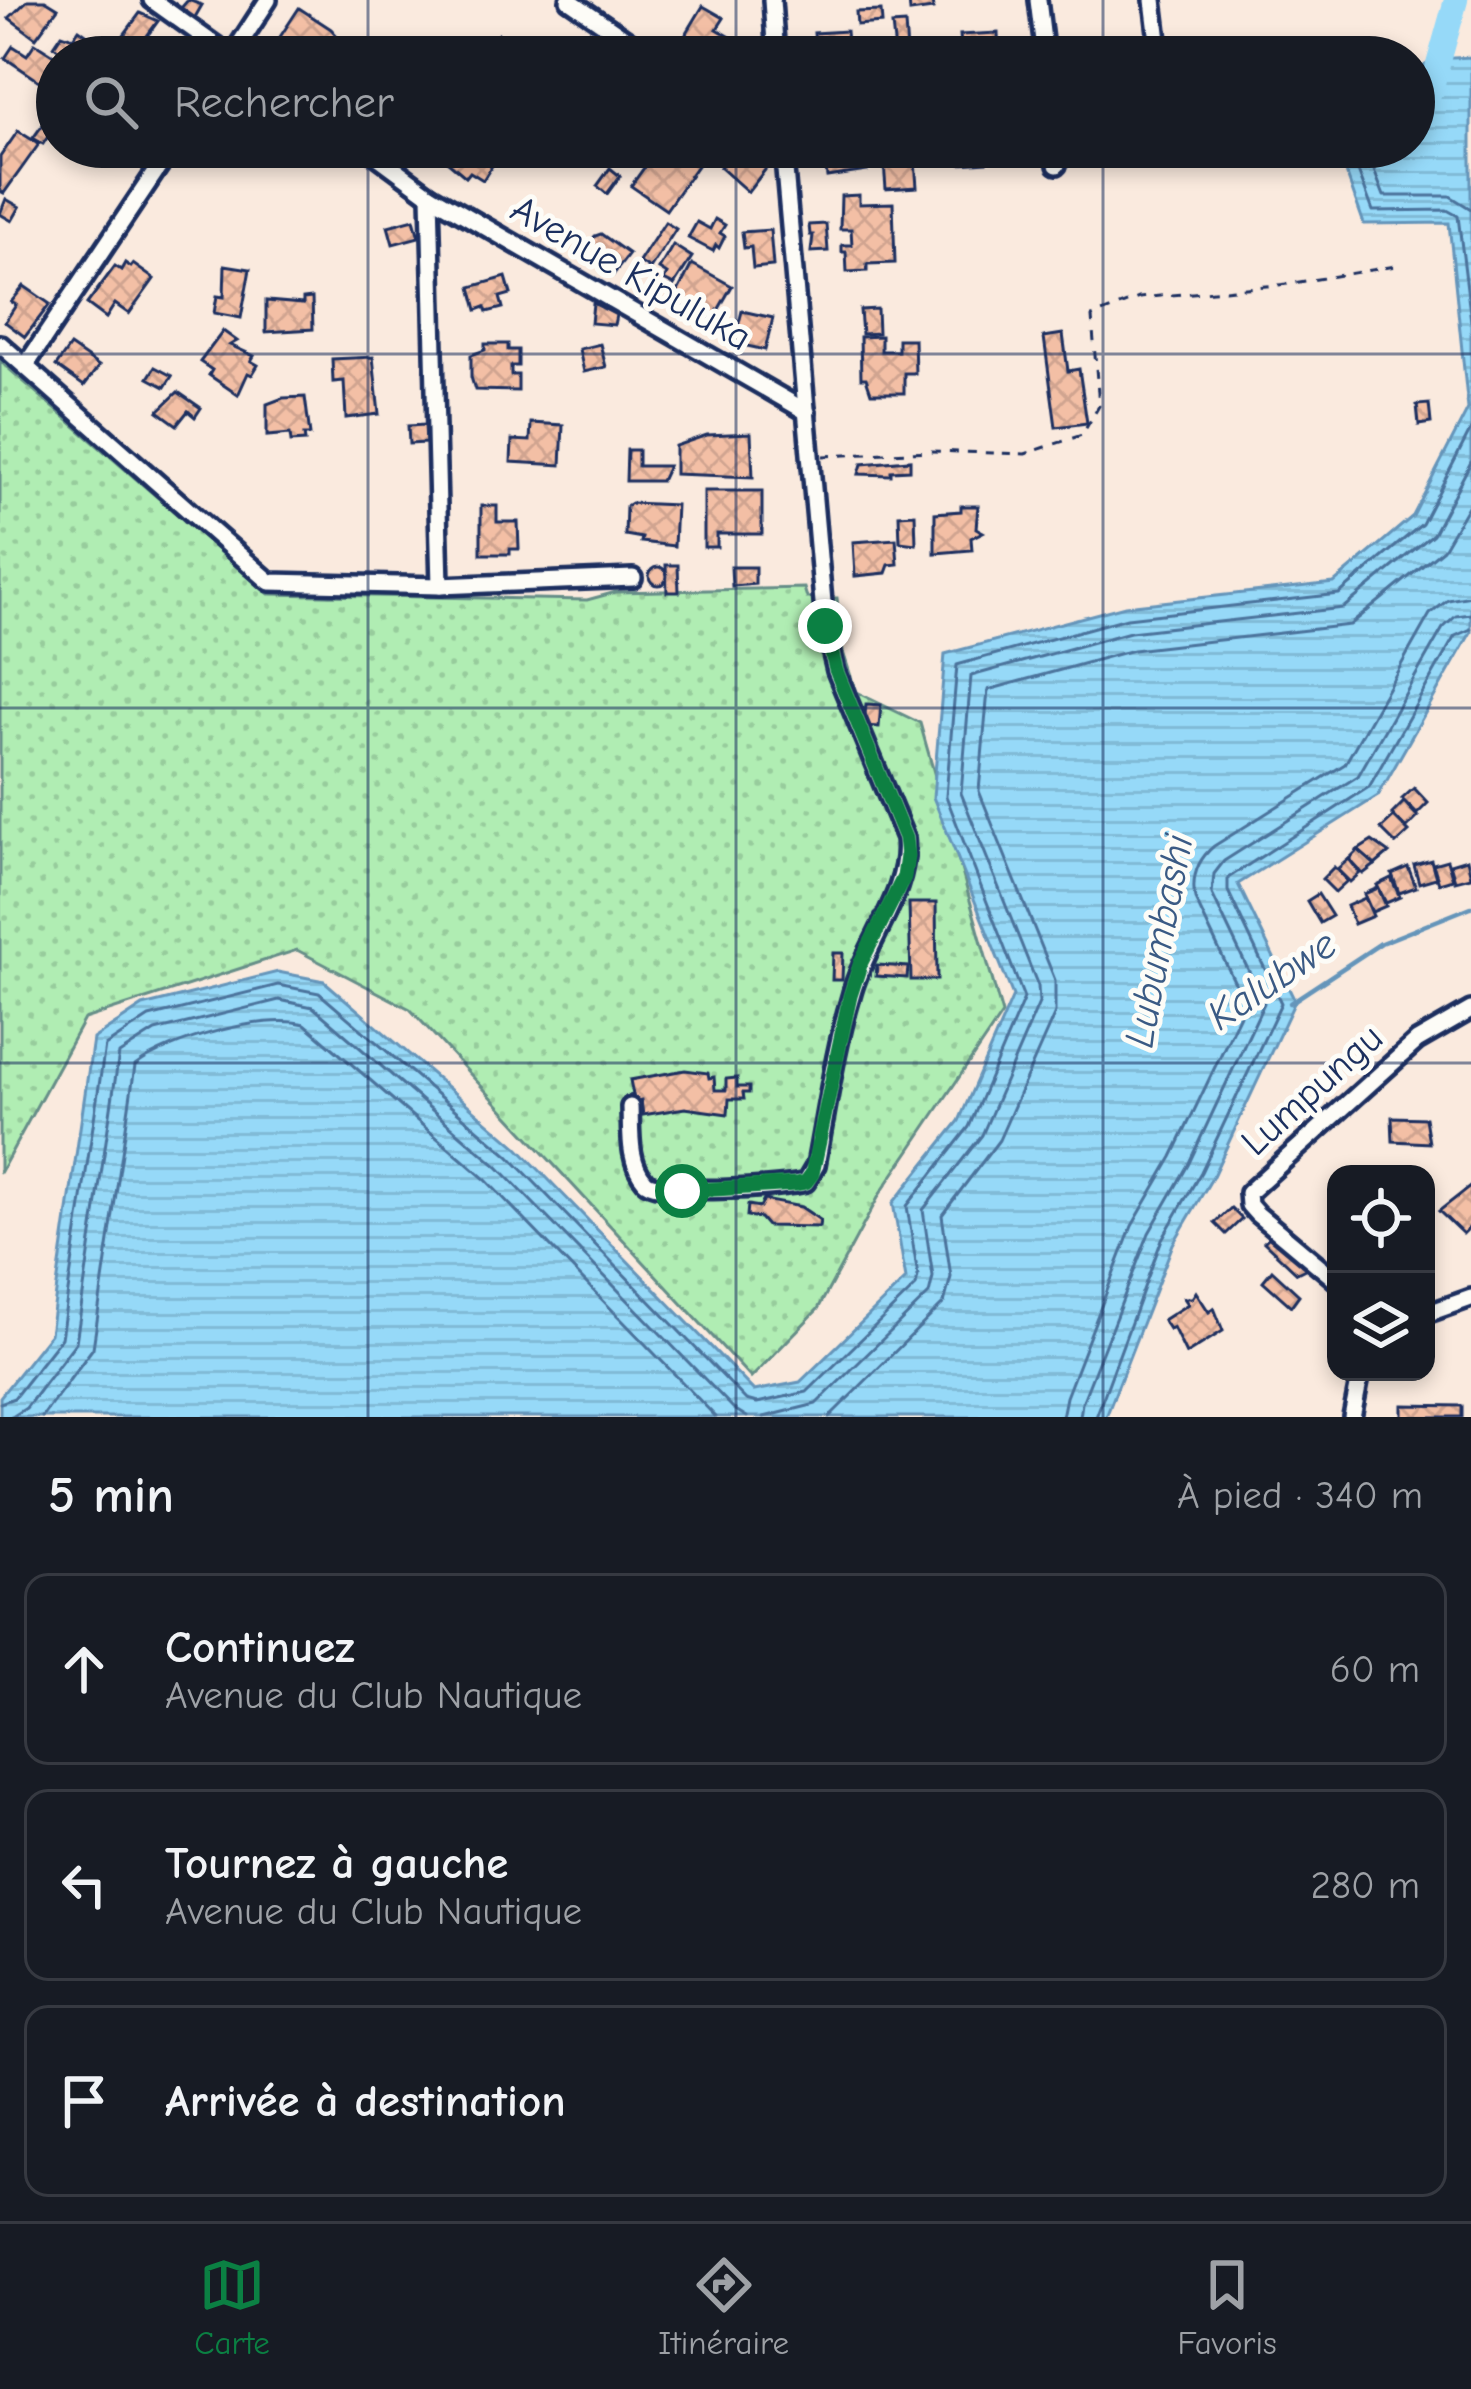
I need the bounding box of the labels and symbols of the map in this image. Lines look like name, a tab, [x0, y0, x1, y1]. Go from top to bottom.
street label: Avenue Kipuluka	[503, 186, 759, 360]
route end	[798, 599, 852, 653]
water label: Lubumbashi	[1114, 830, 1204, 1052]
water label: Kalubwe	[1198, 919, 1346, 1041]
street label: Lumpungu	[1232, 1015, 1392, 1165]
route start	[655, 1164, 709, 1218]

